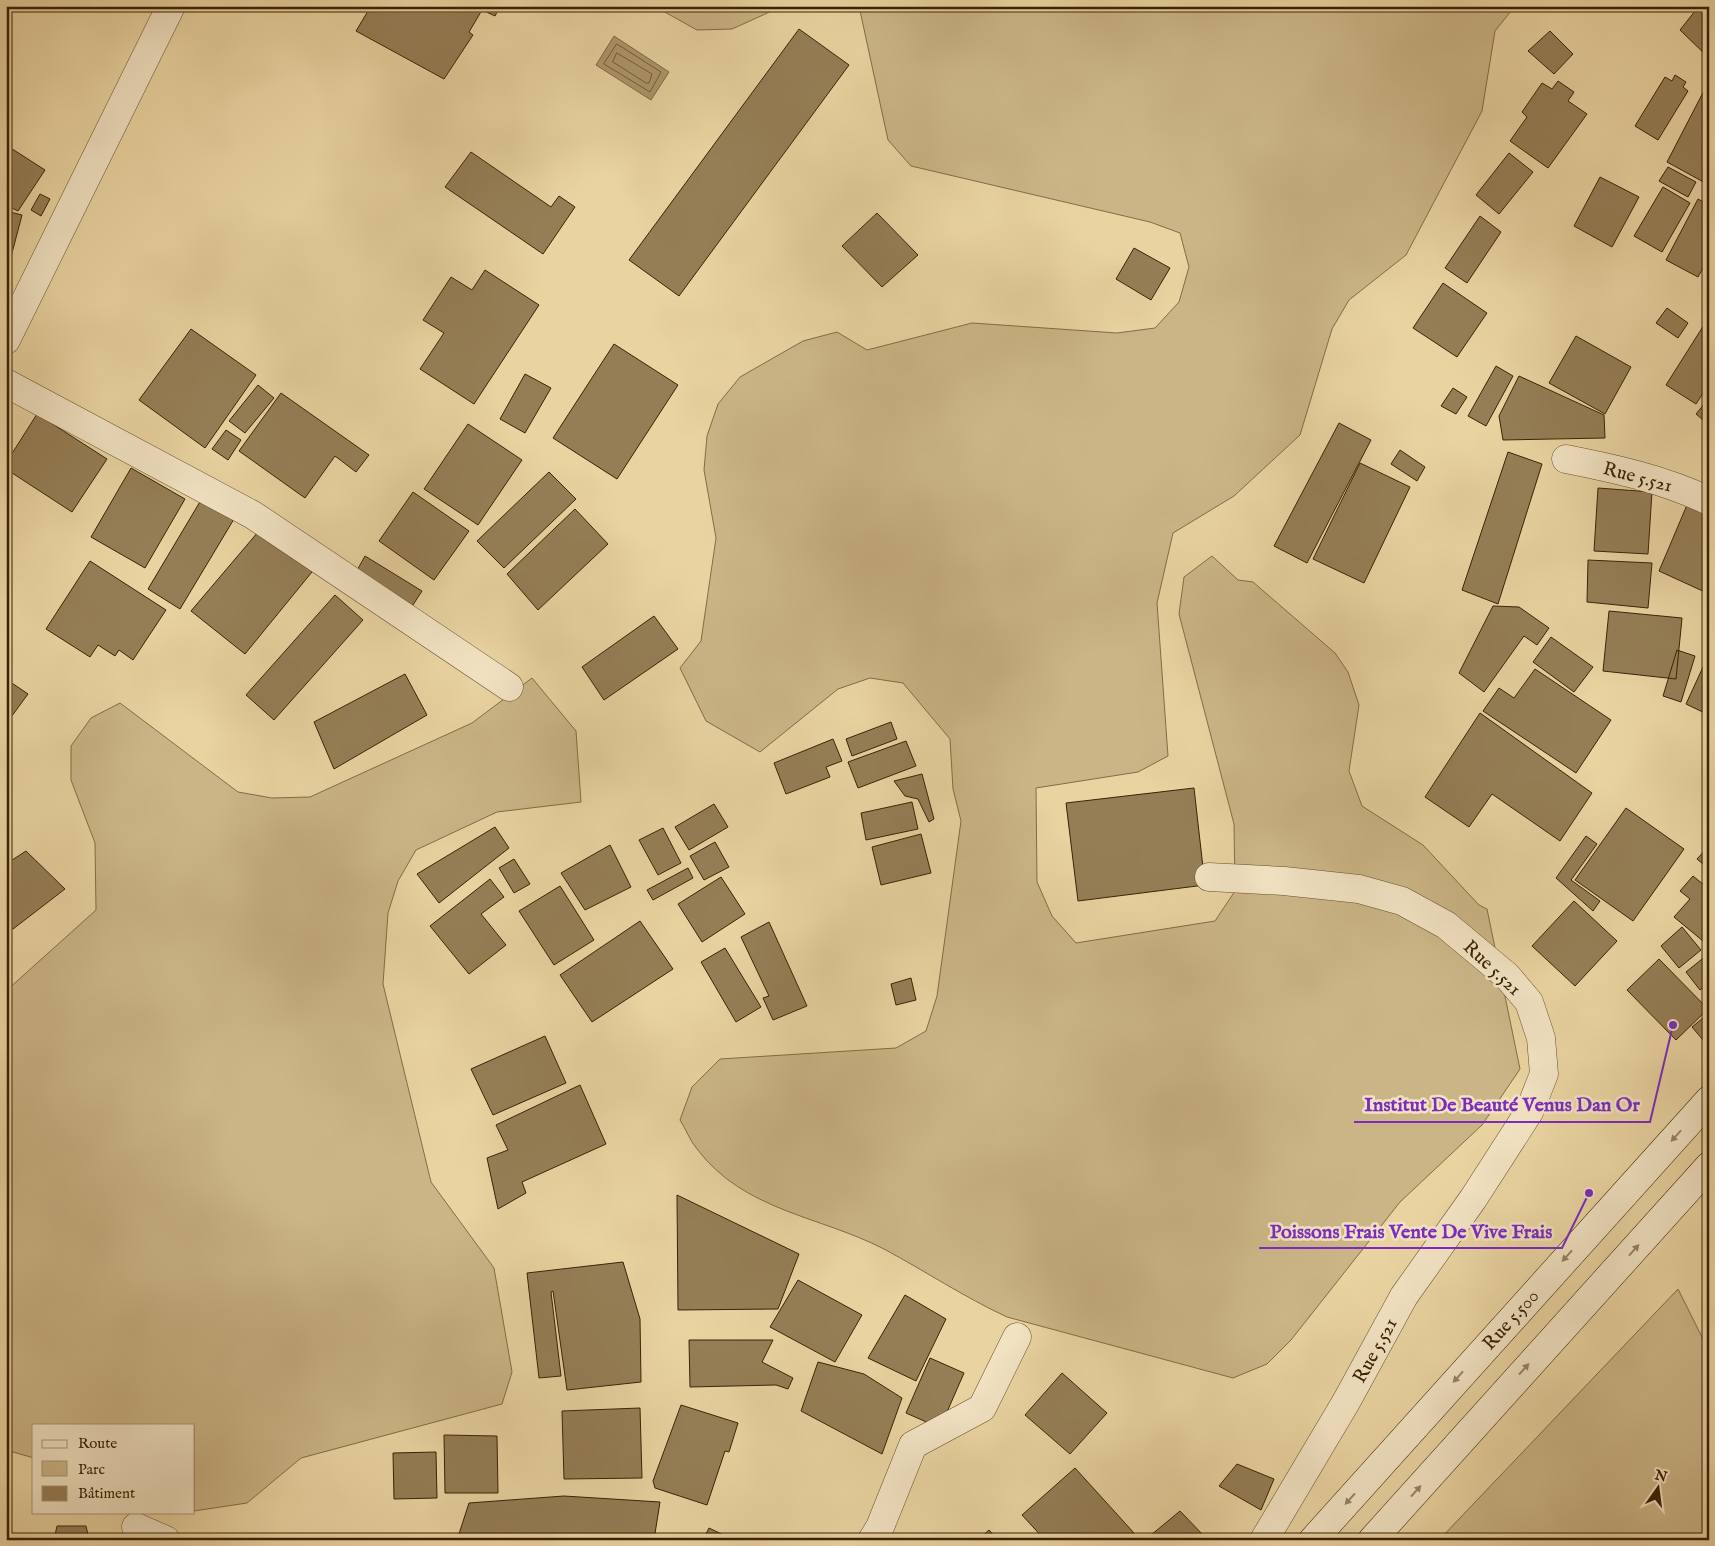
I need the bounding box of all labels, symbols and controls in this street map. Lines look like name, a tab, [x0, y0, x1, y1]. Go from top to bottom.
street label: Rue 5.521	[1600, 457, 1675, 499]
street label: Rue 5.521	[1458, 936, 1526, 1001]
callout: Institut De Beauté Venus Dan Or	[1354, 1087, 1650, 1122]
text: Institut De Beauté Venus Dan Or	[1364, 1093, 1640, 1118]
one-way arrow	[1670, 1130, 1682, 1142]
callout: Poissons Frais Vente De Vive Frais	[1259, 1213, 1562, 1248]
text: Poissons Frais Vente De Vive Frais	[1270, 1220, 1552, 1245]
one-way arrow	[1628, 1244, 1640, 1256]
one-way arrow	[1561, 1250, 1573, 1262]
street label: Rue 5.500	[1478, 1285, 1545, 1356]
street label: Rue 5.521	[1348, 1314, 1403, 1388]
one-way arrow	[1518, 1363, 1530, 1375]
one-way arrow	[1452, 1371, 1464, 1383]
legend	[32, 1424, 195, 1514]
text: Route	[78, 1434, 117, 1453]
text: Parc	[78, 1460, 105, 1479]
north arrow	[1632, 1464, 1682, 1514]
text: N	[1652, 1466, 1669, 1487]
text: Bâtiment	[78, 1484, 135, 1503]
one-way arrow	[1410, 1485, 1422, 1497]
one-way arrow	[1344, 1492, 1356, 1504]

